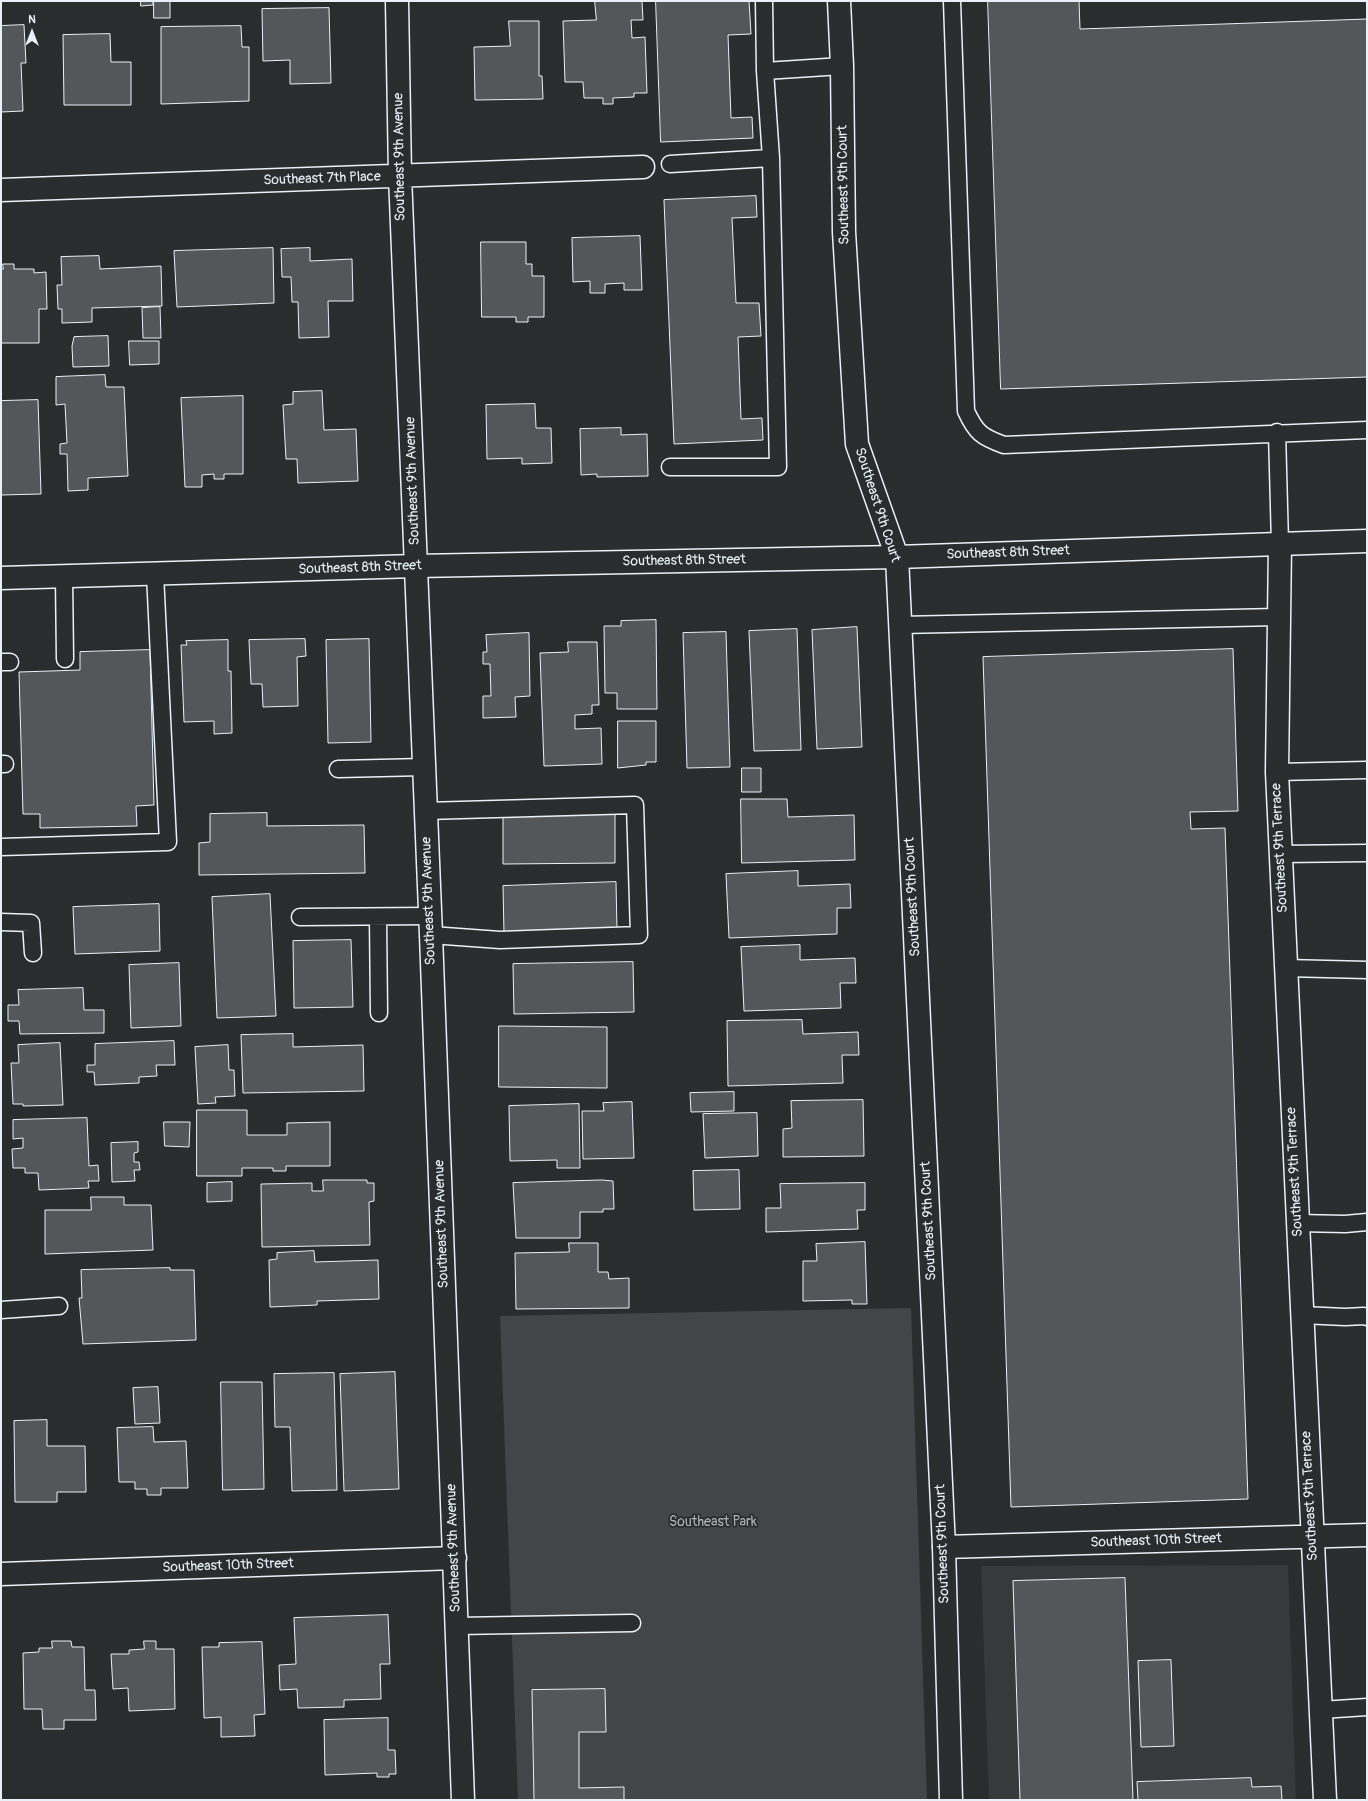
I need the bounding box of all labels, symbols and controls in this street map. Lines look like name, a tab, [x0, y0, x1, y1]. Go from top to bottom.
north arrow	[12, 12, 52, 52]
text: N	[28, 13, 36, 26]
street label: Southeast 9th Avenue	[390, 92, 410, 222]
street label: Southeast 9th Court	[835, 125, 853, 245]
street label: Southeast 7th Place	[263, 169, 381, 189]
street label: Southeast 9th Avenue	[402, 416, 424, 546]
street label: Southeast 9th Court	[851, 446, 903, 564]
street label: Southeast 8th Street	[946, 542, 1070, 564]
street label: Southeast 8th Street	[622, 552, 746, 570]
street label: Southeast 8th Street	[298, 557, 422, 579]
street label: Southeast 9th Terrace	[1268, 783, 1292, 913]
street label: Southeast 9th Avenue	[418, 836, 440, 966]
street label: Southeast 9th Court	[901, 837, 925, 957]
street label: Southeast 9th Terrace	[1283, 1107, 1307, 1237]
street label: Southeast 9th Avenue	[431, 1159, 453, 1289]
street label: Southeast 9th Court	[917, 1161, 941, 1281]
street label: Southeast 9th Terrace	[1298, 1431, 1322, 1561]
street label: Southeast 9th Avenue	[443, 1483, 465, 1613]
street label: Southeast 9th Court	[933, 1484, 953, 1604]
park label: Southeast Park	[669, 1514, 757, 1530]
street label: Southeast 10th Street	[1090, 1530, 1222, 1552]
street label: Southeast 10th Street	[162, 1555, 294, 1577]

